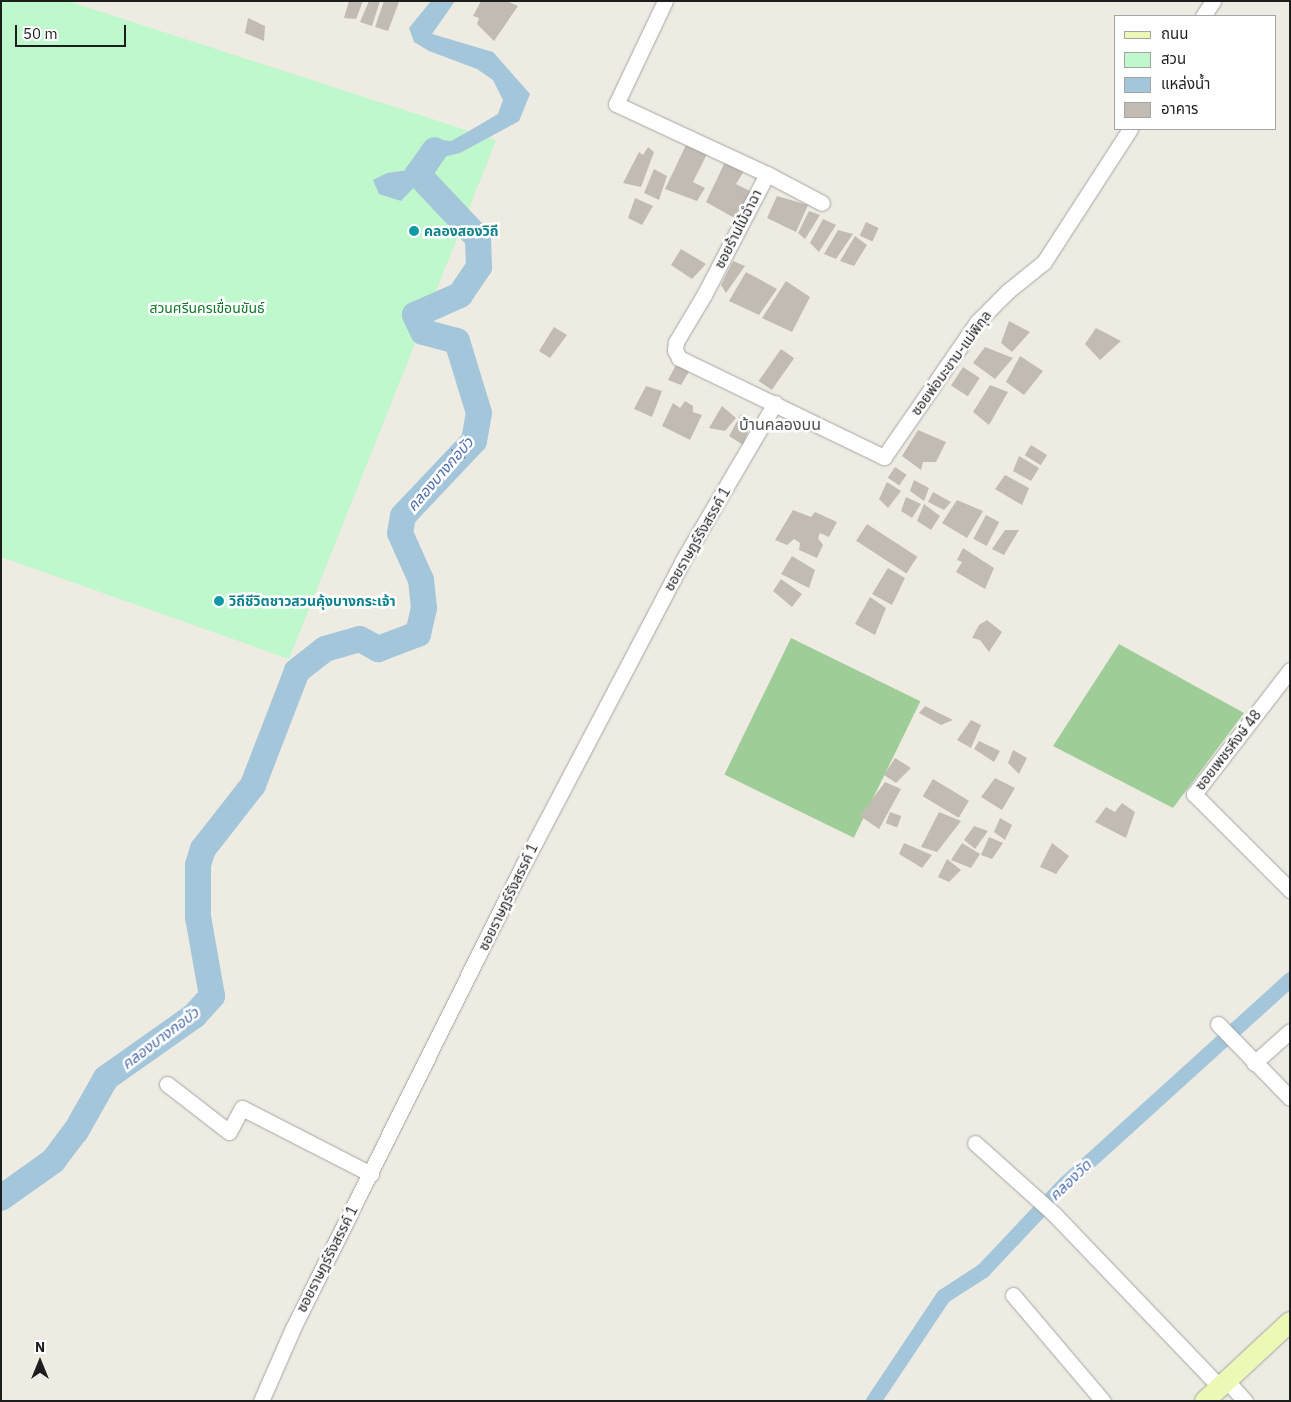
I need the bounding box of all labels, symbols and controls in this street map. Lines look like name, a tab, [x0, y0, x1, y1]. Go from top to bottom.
scale bar	[18, 15, 129, 47]
legend	[1114, 15, 1276, 130]
text: 50 m	[23, 24, 58, 43]
text: ถนน	[1161, 24, 1188, 43]
text: สวน	[1161, 49, 1186, 68]
text: แหล่งน้ำ	[1161, 74, 1210, 93]
text: อาคาร	[1161, 99, 1198, 118]
street label: ซอยร้านไม้ฉำฉา	[711, 187, 765, 271]
place label: คลองสองวิถี	[424, 223, 498, 239]
marker: คลองสองวิถี	[408, 225, 420, 237]
park label: สวนศรีนครเขื่อนขันธ์	[149, 300, 265, 316]
street label: ซอยพ่อมะขาม-แม่พิกุล	[907, 307, 995, 419]
district label: บ้านคลองบน	[739, 414, 821, 434]
water label: คลองบางกอบัว	[403, 433, 477, 515]
street label: ซอยราษฎร์รังสรรค์ 1	[660, 484, 734, 594]
place label: วิถีชีวิตชาวสวนคุ้งบางกระเจ้า	[229, 593, 396, 609]
marker: วิถีชีวิตชาวสวนคุ้งบางกระเจ้า	[213, 595, 225, 607]
street label: ซอยเพชรหึงษ์ 48	[1192, 707, 1264, 793]
street label: ซอยราษฎร์รังสรรค์ 1	[475, 841, 541, 953]
water label: คลองบางกอบัว	[118, 1003, 202, 1073]
water label: คลองวัด	[1045, 1156, 1095, 1204]
street label: ซอยราษฎร์รังสรรค์ 1	[293, 1203, 361, 1315]
north arrow	[15, 1337, 65, 1387]
text: N	[35, 1338, 45, 1356]

